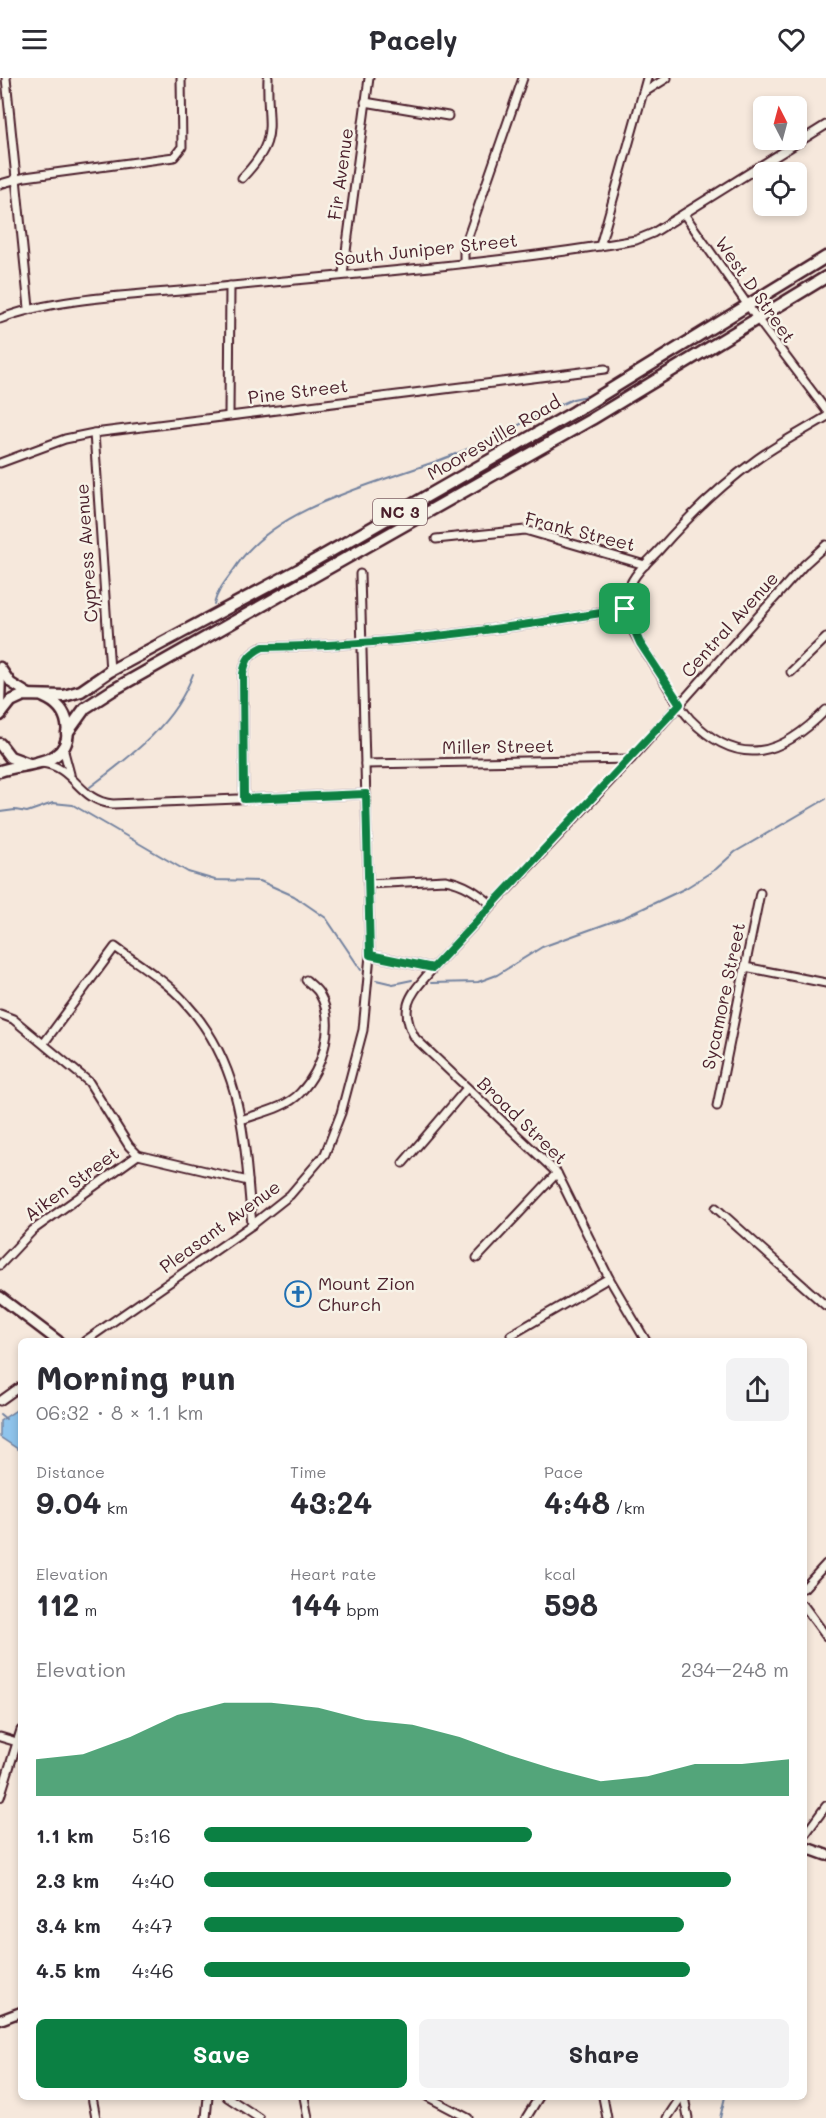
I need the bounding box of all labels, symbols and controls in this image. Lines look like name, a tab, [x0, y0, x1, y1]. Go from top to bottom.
text: Pacely	[368, 22, 458, 57]
icon: menu	[18, 23, 51, 56]
icon: heart	[775, 23, 808, 56]
north arrow	[753, 96, 807, 150]
map controls	[753, 96, 807, 216]
street label: Fir Avenue	[322, 126, 358, 221]
button: locate	[753, 162, 807, 216]
street label: South Juniper Street	[333, 227, 519, 271]
street label: West D Street	[710, 231, 801, 347]
street label: Pine Street	[246, 373, 349, 409]
street label: Mooresville Road	[422, 389, 565, 485]
street label: Cypress Avenue	[69, 483, 103, 623]
road number: NC 3	[373, 499, 427, 525]
street label: Frank Street	[523, 506, 638, 556]
street label: Central Avenue	[675, 566, 783, 682]
pin	[599, 583, 650, 634]
icon: arrive	[608, 592, 641, 625]
street label: Miller Street	[442, 733, 554, 759]
street label: Sycamore Street	[696, 920, 750, 1071]
street label: Broad Street	[472, 1071, 573, 1169]
street label: Aiken Street	[19, 1141, 124, 1226]
street label: Pleasant Avenue	[154, 1174, 285, 1278]
place label: Mount Zion Church	[318, 1271, 415, 1316]
church icon: Mount Zion Church	[283, 1279, 313, 1309]
text: Morning run	[36, 1355, 236, 1398]
button: share	[726, 1358, 789, 1421]
text: 06:32 · 8 × 1.1 km	[36, 1399, 203, 1425]
text: Distance	[36, 1461, 105, 1482]
text: Time	[290, 1461, 326, 1482]
text: Pace	[544, 1461, 583, 1482]
text: 9.04	[36, 1482, 102, 1522]
text: 43:24	[290, 1482, 372, 1522]
text: 4:48	[544, 1482, 610, 1522]
text: km	[102, 1497, 128, 1518]
text: /km	[610, 1497, 645, 1518]
text: Elevation	[36, 1563, 108, 1584]
text: Heart rate	[290, 1563, 376, 1584]
text: kcal	[544, 1563, 576, 1584]
text: 112	[36, 1584, 79, 1624]
text: 144	[290, 1584, 341, 1624]
text: 598	[544, 1584, 598, 1624]
text: m	[79, 1599, 97, 1620]
text: bpm	[341, 1599, 379, 1620]
text: Elevation	[36, 1656, 126, 1682]
text: 234–248 m	[681, 1656, 789, 1682]
text: 1.1 km	[36, 1822, 94, 1848]
text: 5:16	[132, 1822, 171, 1848]
text: 2.3 km	[36, 1867, 99, 1893]
text: 4:40	[132, 1867, 174, 1893]
text: 3.4 km	[36, 1912, 101, 1938]
text: 4:47	[132, 1912, 173, 1938]
text: 4.5 km	[36, 1957, 100, 1983]
text: 4:46	[132, 1957, 174, 1983]
button: Save	[36, 2019, 407, 2088]
button: Share	[419, 2019, 789, 2088]

